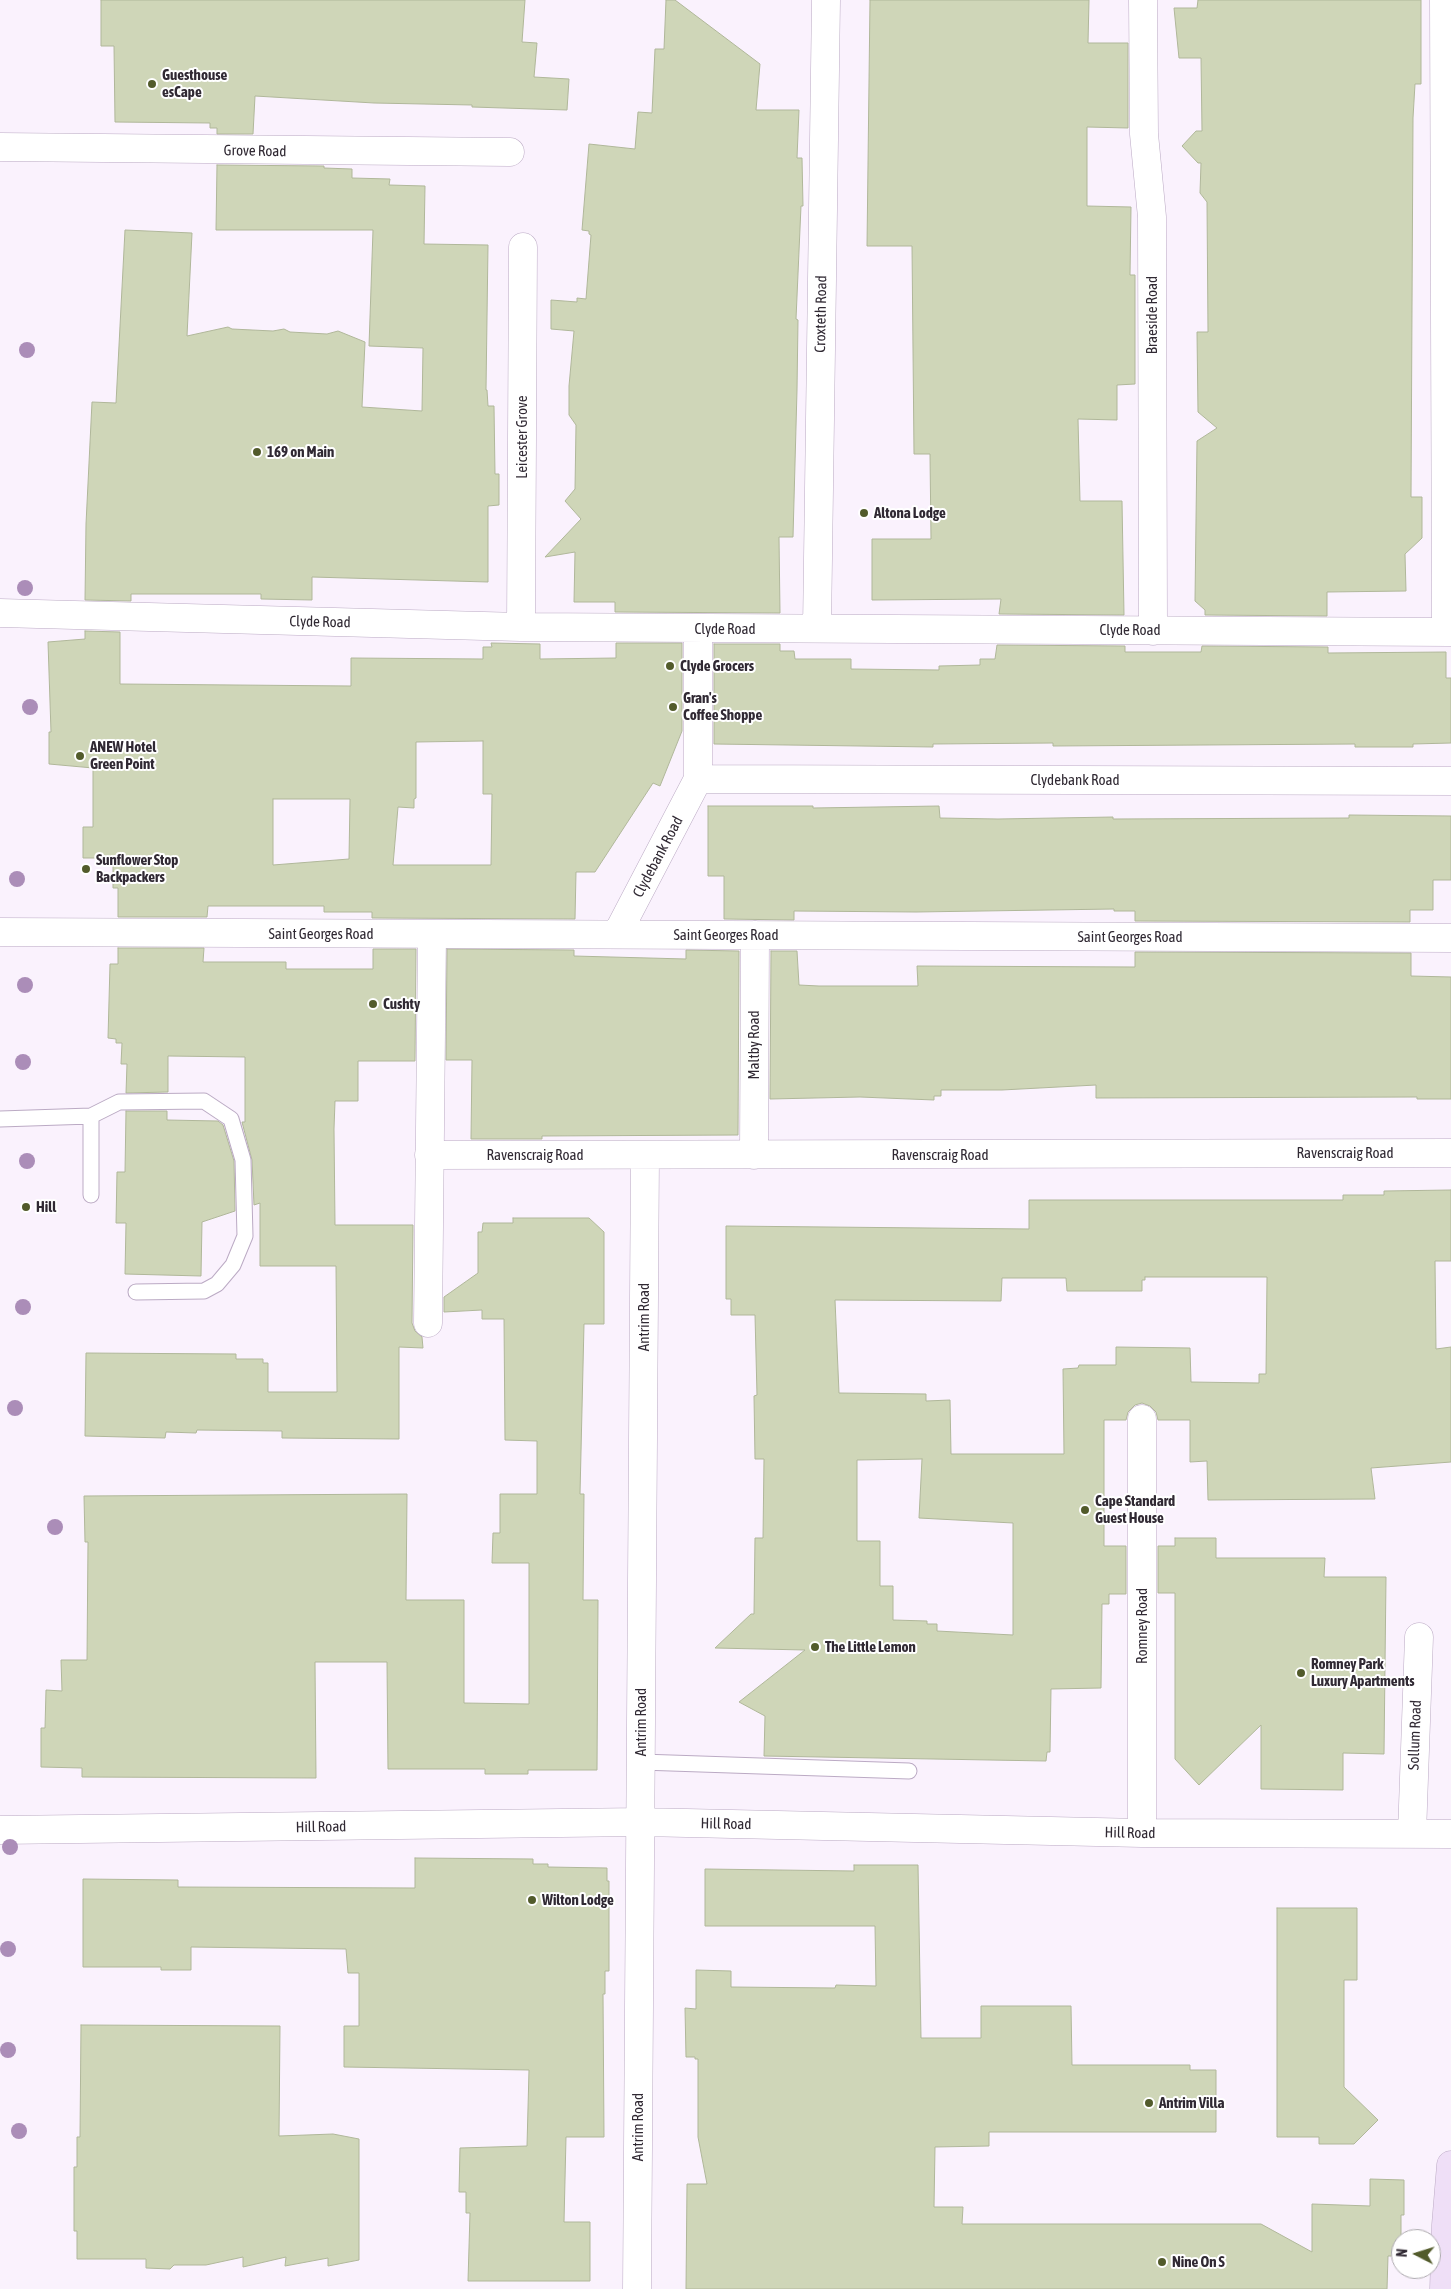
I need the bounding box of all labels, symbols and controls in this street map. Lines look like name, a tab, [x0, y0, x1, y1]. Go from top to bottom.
place label: Guesthouse esCape	[162, 66, 227, 101]
marker: Guesthouse esCape	[146, 78, 158, 90]
street label: Grove Road	[223, 141, 287, 161]
street label: Croxteth Road	[811, 275, 831, 353]
street label: Braeside Road	[1143, 276, 1161, 354]
street label: Leicester Grove	[513, 395, 531, 479]
place label: 169 on Main	[267, 443, 334, 461]
marker: 169 on Main	[251, 446, 263, 458]
place label: Altona Lodge	[874, 504, 946, 522]
marker: Altona Lodge	[858, 507, 870, 519]
street label: Clyde Road	[289, 612, 351, 632]
street label: Clyde Road	[694, 620, 756, 638]
street label: Clyde Road	[1099, 621, 1161, 639]
place label: Clyde Grocers	[680, 657, 754, 675]
marker: Clyde Grocers	[664, 660, 676, 672]
place label: Gran's Coffee Shoppe	[683, 689, 762, 724]
marker: Gran's Coffee Shoppe	[667, 701, 679, 713]
place label: ANEW Hotel Green Point	[90, 738, 156, 773]
marker: ANEW Hotel Green Point	[74, 750, 86, 762]
street label: Clydebank Road	[1030, 771, 1120, 789]
street label: Clydebank Road	[629, 813, 687, 901]
place label: Sunflower Stop Backpackers	[96, 851, 178, 886]
marker: Sunflower Stop Backpackers	[80, 863, 92, 875]
street label: Saint Georges Road	[268, 925, 374, 943]
street label: Saint Georges Road	[673, 926, 779, 944]
street label: Saint Georges Road	[1077, 928, 1183, 946]
place label: Cushty	[383, 995, 420, 1013]
marker: Cushty	[367, 998, 379, 1010]
street label: Maltby Road	[745, 1010, 763, 1080]
street label: Ravenscraig Road	[1296, 1144, 1394, 1162]
street label: Ravenscraig Road	[486, 1146, 584, 1164]
street label: Ravenscraig Road	[891, 1146, 989, 1164]
place label: Hill	[36, 1198, 56, 1216]
marker: Hill	[20, 1201, 32, 1213]
street label: Antrim Road	[635, 1283, 653, 1351]
place label: Cape Standard Guest House	[1095, 1492, 1175, 1527]
marker: Cape Standard Guest House	[1079, 1504, 1091, 1516]
street label: Romney Road	[1133, 1588, 1151, 1664]
place label: The Little Lemon	[825, 1638, 916, 1656]
marker: The Little Lemon	[809, 1641, 821, 1653]
place label: Romney Park Luxury Apartments	[1311, 1655, 1415, 1690]
marker: Romney Park Luxury Apartments	[1295, 1667, 1307, 1679]
street label: Antrim Road	[632, 1688, 650, 1756]
street label: Sollum Road	[1405, 1700, 1425, 1770]
street label: Hill Road	[700, 1815, 752, 1833]
street label: Hill Road	[295, 1818, 347, 1836]
street label: Hill Road	[1104, 1824, 1156, 1842]
place label: Wilton Lodge	[542, 1891, 614, 1909]
marker: Wilton Lodge	[526, 1894, 538, 1906]
street label: Antrim Road	[629, 2093, 647, 2161]
place label: Antrim Villa	[1159, 2094, 1224, 2112]
marker: Antrim Villa	[1143, 2097, 1155, 2109]
north arrow	[1391, 2229, 1441, 2279]
text: N	[1394, 2248, 1410, 2258]
place label: Nine On S	[1172, 2253, 1225, 2271]
marker: Nine On S	[1156, 2256, 1168, 2268]

